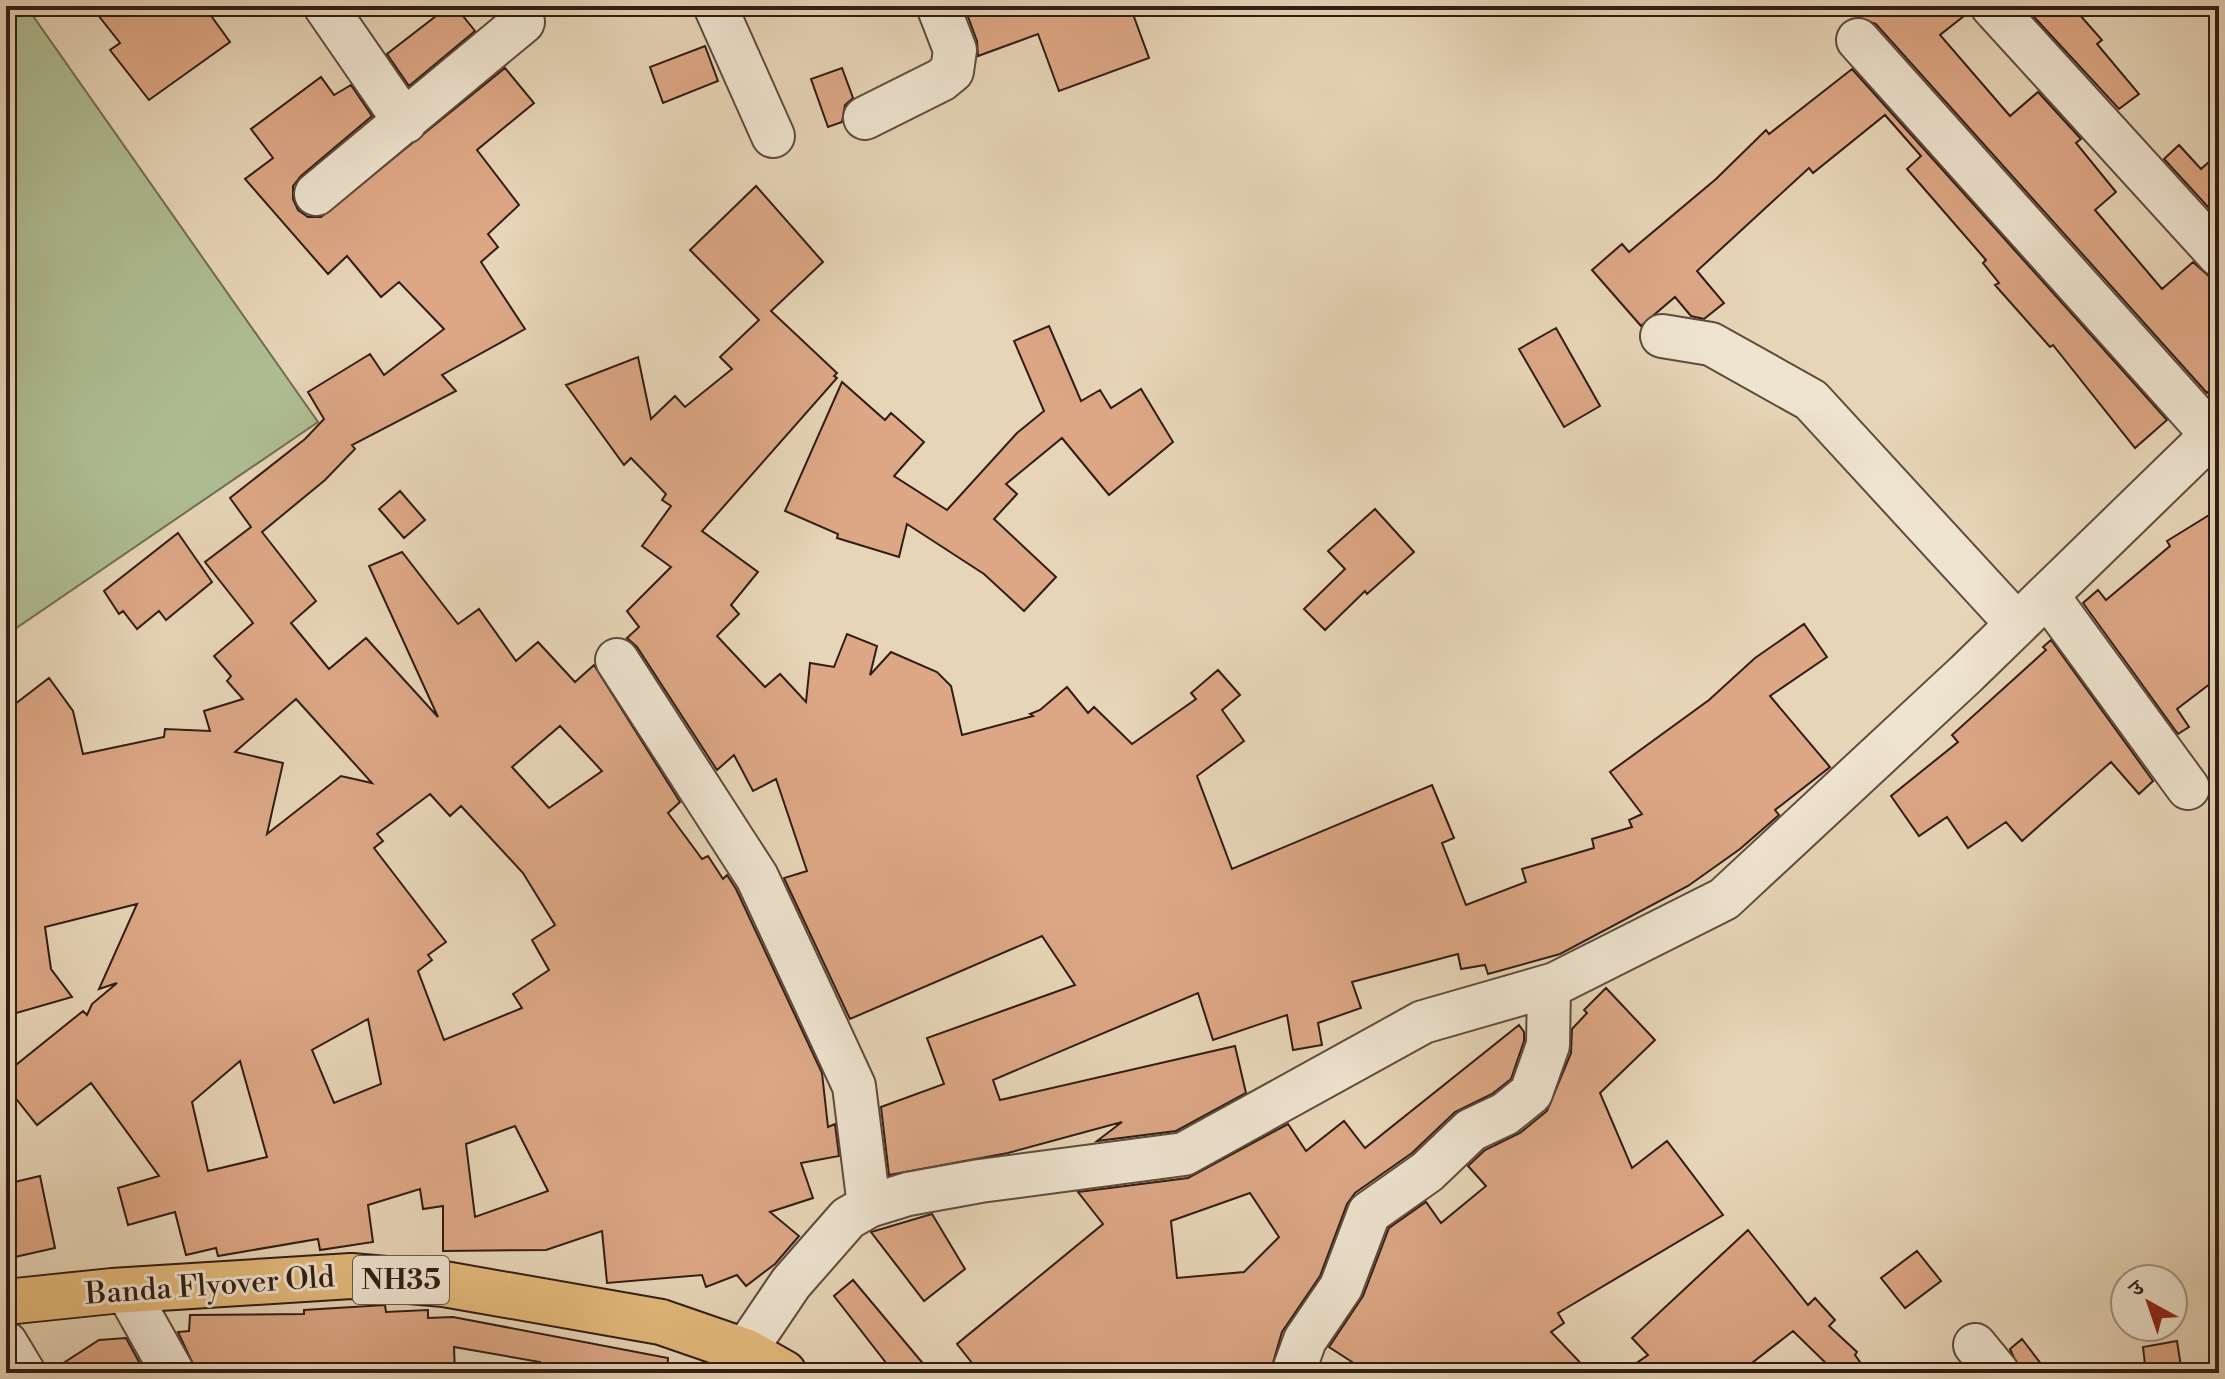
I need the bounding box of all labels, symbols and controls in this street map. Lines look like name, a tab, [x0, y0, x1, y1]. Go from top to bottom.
road number: NH35	[353, 1256, 449, 1304]
street label: Banda Flyover Old	[83, 1258, 336, 1314]
north arrow	[2109, 1263, 2189, 1343]
text: उ	[2123, 1274, 2151, 1304]

